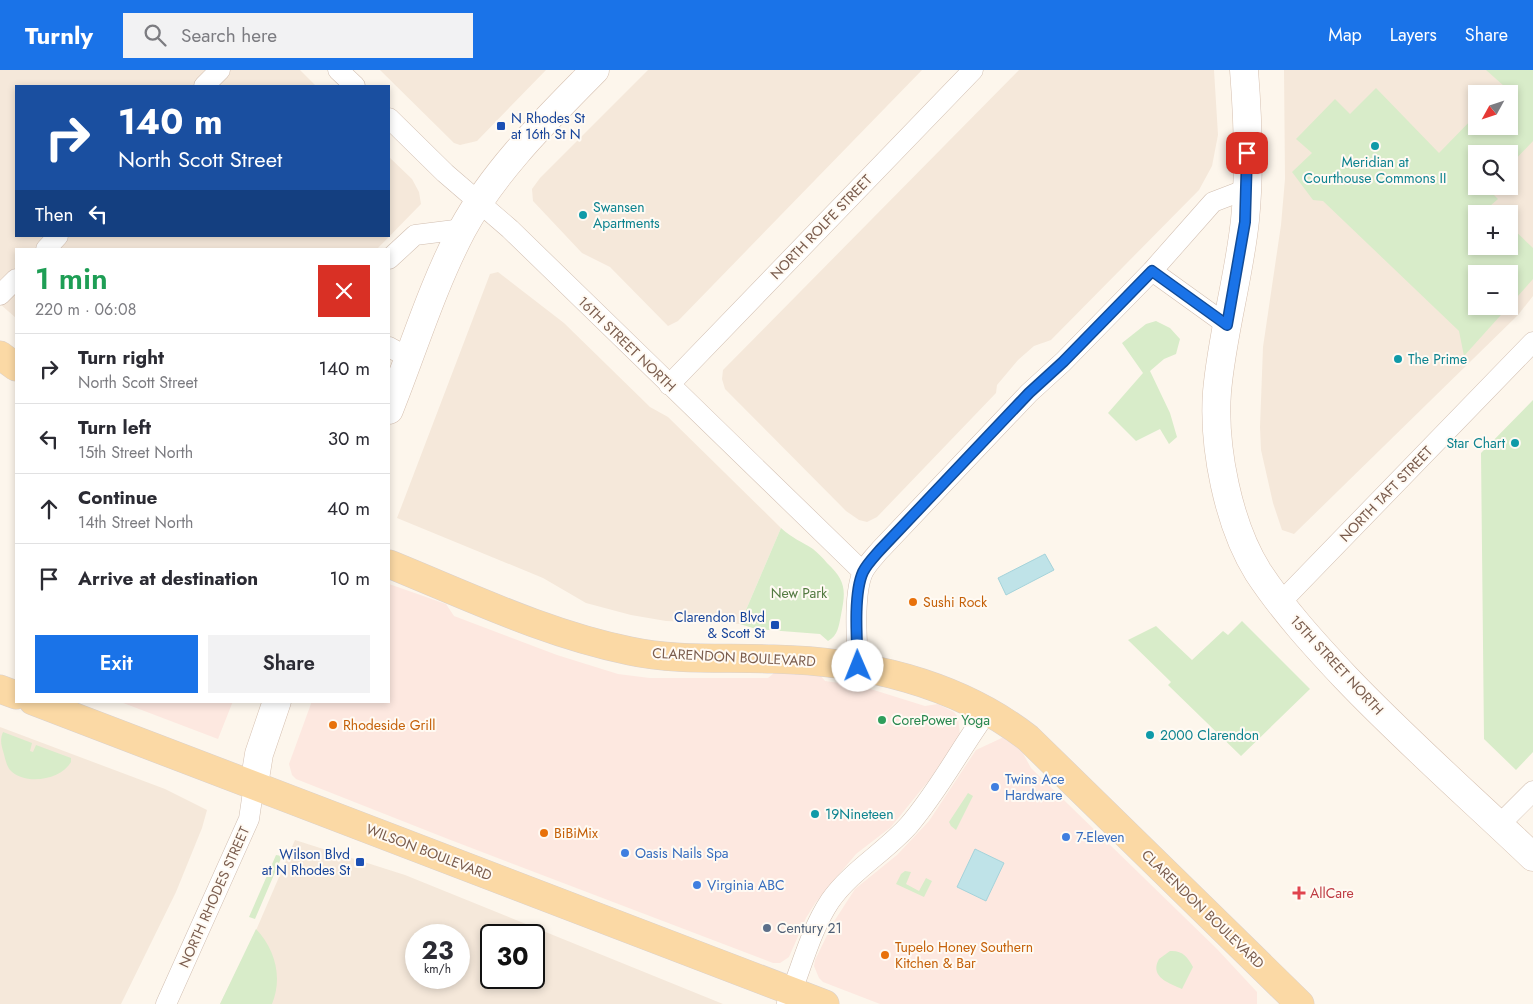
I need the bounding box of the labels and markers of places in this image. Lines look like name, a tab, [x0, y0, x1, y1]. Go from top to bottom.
place label: N Rhodes St at 16th St N	[511, 108, 586, 144]
marker: N Rhodes St at 16th St N	[495, 120, 507, 132]
pin	[1226, 132, 1268, 174]
marker: Meridian at Courthouse Commons II	[1369, 140, 1381, 152]
place label: Meridian at Courthouse Commons II	[1304, 152, 1446, 188]
place label: Swansen Apartments	[593, 197, 660, 233]
marker: Swansen Apartments	[577, 209, 589, 221]
place label: The Prime	[1408, 349, 1467, 369]
marker: The Prime	[1392, 353, 1404, 365]
place label: Star Chart	[1446, 433, 1506, 453]
marker: Star Chart	[1509, 437, 1521, 449]
place label: Sushi Rock	[923, 592, 988, 612]
marker: Sushi Rock	[907, 596, 919, 608]
place label: Clarendon Blvd & Scott St	[674, 607, 766, 643]
marker: Clarendon Blvd & Scott St	[769, 619, 781, 631]
place label: CorePower Yoga	[892, 710, 990, 730]
marker: CorePower Yoga	[876, 714, 888, 726]
place label: Rhodeside Grill	[343, 715, 435, 735]
marker: Rhodeside Grill	[327, 719, 339, 731]
place label: 2000 Clarendon	[1160, 725, 1259, 745]
marker: 2000 Clarendon	[1144, 729, 1156, 741]
place label: Twins Ace Hardware	[1005, 769, 1065, 805]
marker: Twins Ace Hardware	[989, 781, 1001, 793]
place label: 19Nineteen	[825, 804, 894, 824]
marker: 19Nineteen	[809, 808, 821, 820]
place label: BiBiMix	[554, 823, 598, 843]
marker: BiBiMix	[538, 827, 550, 839]
place label: 7-Eleven	[1076, 827, 1125, 847]
marker: 7-Eleven	[1060, 831, 1072, 843]
place label: Oasis Nails Spa	[635, 843, 729, 863]
place label: Wilson Blvd at N Rhodes St	[262, 844, 351, 880]
marker: Oasis Nails Spa	[619, 847, 631, 859]
marker: Wilson Blvd at N Rhodes St	[354, 856, 366, 868]
place label: Virginia ABC	[707, 875, 785, 895]
marker: Virginia ABC	[691, 879, 703, 891]
place label: AllCare	[1310, 883, 1354, 903]
marker: AllCare	[1292, 886, 1306, 900]
place label: Century 21	[777, 918, 842, 938]
marker: Century 21	[761, 922, 773, 934]
place label: Tupelo Honey Southern Kitchen & Bar	[895, 937, 1033, 973]
marker: Tupelo Honey Southern Kitchen & Bar	[879, 949, 891, 961]

